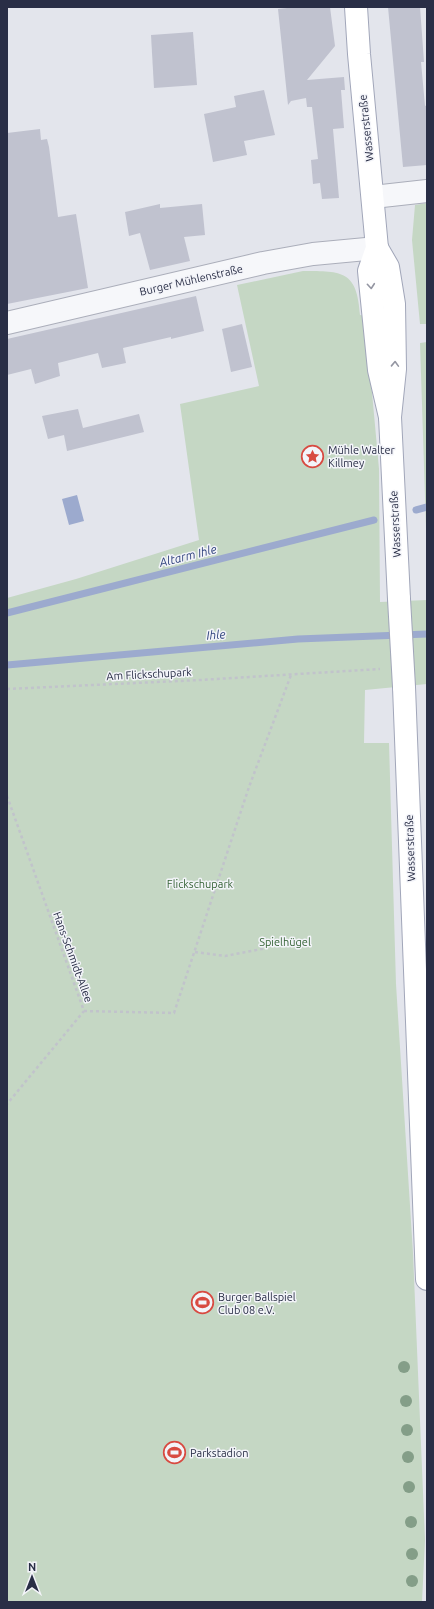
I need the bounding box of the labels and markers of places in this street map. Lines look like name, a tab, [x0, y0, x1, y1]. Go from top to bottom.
place icon: Mühle Walter Killmey	[300, 443, 326, 469]
place label: Mühle Walter Killmey	[328, 444, 395, 469]
sports icon: Burger Ballspiel Club 08 e.V.	[189, 1290, 215, 1316]
place label: Burger Ballspiel Club 08 e.V.	[218, 1291, 296, 1316]
sports icon: Parkstadion	[162, 1440, 188, 1466]
place label: Parkstadion	[190, 1447, 248, 1459]

